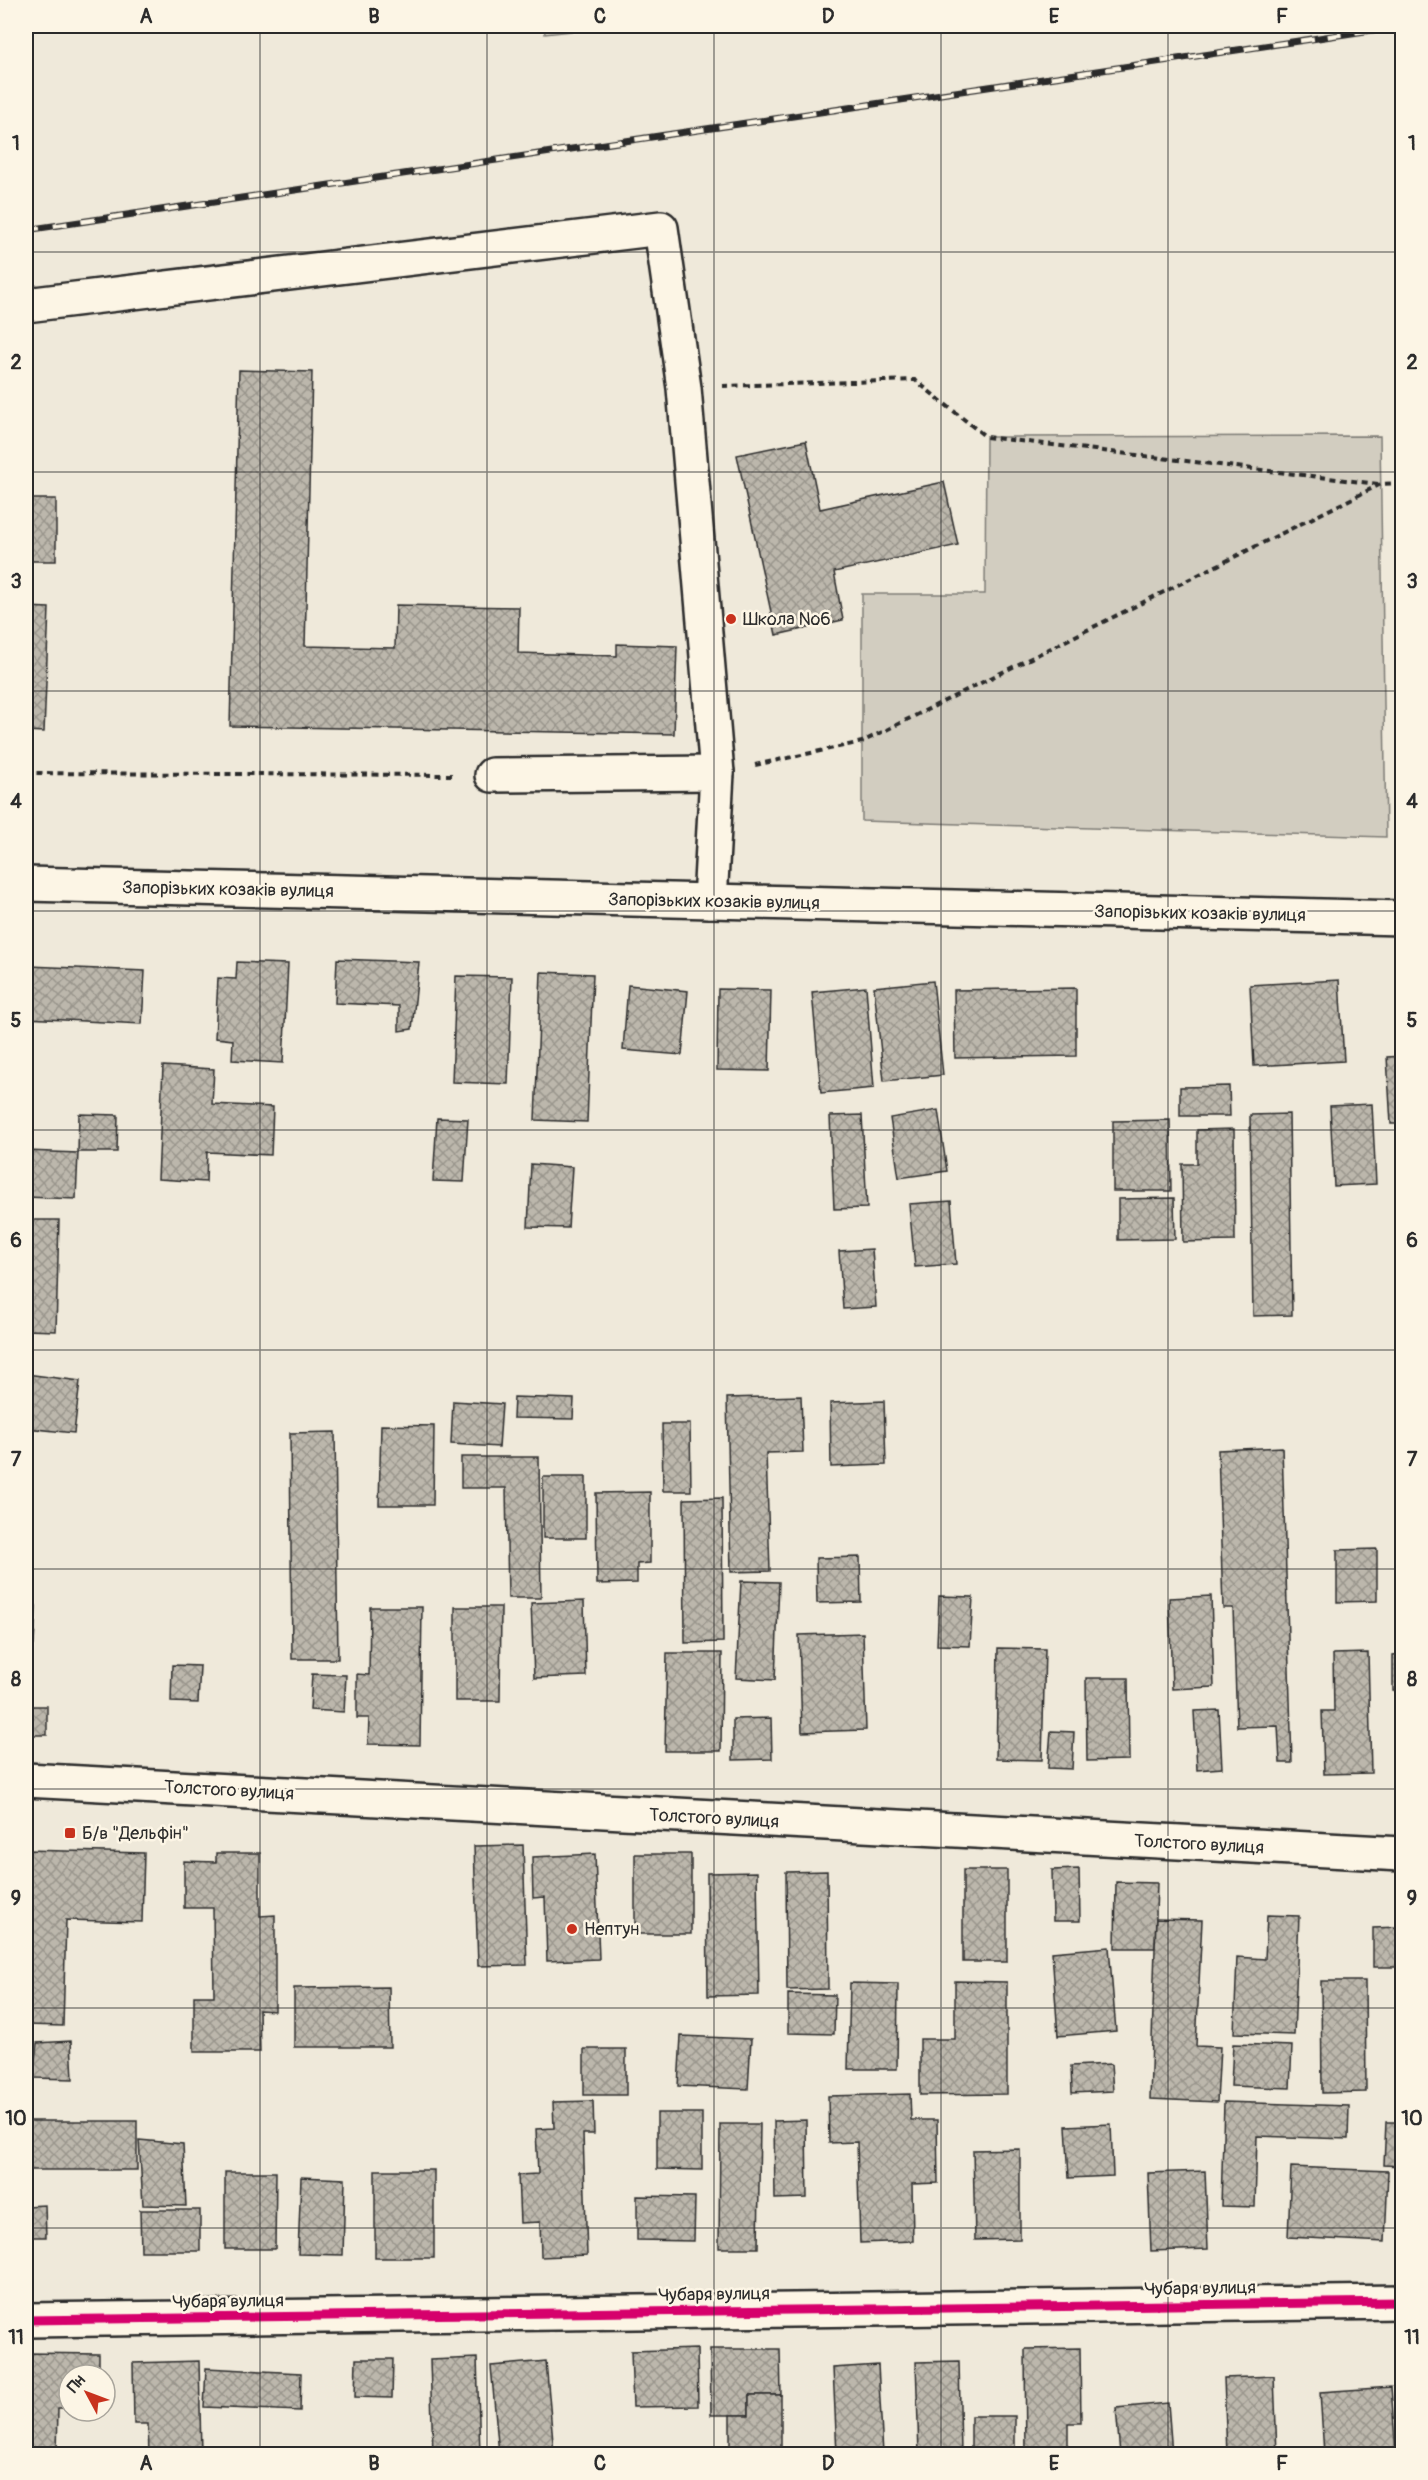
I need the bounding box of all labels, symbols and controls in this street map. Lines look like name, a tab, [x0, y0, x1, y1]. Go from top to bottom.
text: A	[140, 4, 153, 29]
text: B	[368, 4, 380, 29]
text: C	[594, 4, 606, 29]
text: D	[822, 4, 835, 29]
text: E	[1049, 4, 1060, 29]
text: F	[1276, 4, 1288, 29]
text: 1	[12, 131, 20, 156]
text: 1	[1408, 131, 1416, 156]
text: 2	[10, 350, 22, 375]
text: 2	[1406, 350, 1418, 375]
text: 3	[10, 569, 22, 594]
text: 3	[1406, 569, 1418, 594]
place label: Школа №6	[743, 608, 831, 631]
marker: Школа №6	[724, 612, 738, 626]
text: 4	[10, 789, 22, 814]
text: 4	[1406, 789, 1418, 814]
street label: Запорізьких козаків вулиця	[122, 876, 334, 903]
street label: Запорізьких козаків вулиця	[608, 888, 820, 915]
street label: Запорізьких козаків вулиця	[1094, 900, 1306, 927]
text: 5	[11, 1008, 22, 1033]
text: 5	[1407, 1008, 1418, 1033]
text: 6	[10, 1228, 22, 1253]
text: 6	[1406, 1228, 1418, 1253]
text: 7	[11, 1447, 22, 1472]
text: 7	[1407, 1447, 1418, 1472]
text: 8	[11, 1667, 21, 1692]
text: 8	[1407, 1667, 1417, 1692]
street label: Толстого вулиця	[163, 1776, 295, 1805]
street label: Толстого вулиця	[648, 1804, 780, 1833]
place label: Б/в "Дельфін"	[82, 1822, 189, 1845]
marker: Б/в "Дельфін"	[63, 1826, 77, 1840]
street label: Толстого вулиця	[1133, 1830, 1265, 1859]
text: 9	[11, 1886, 21, 1911]
text: 9	[1407, 1886, 1417, 1911]
place label: Нептун	[584, 1918, 639, 1941]
marker: Нептун	[565, 1922, 579, 1936]
text: 10	[5, 2106, 27, 2131]
text: 10	[1401, 2106, 1423, 2131]
street label: Чубаря вулиця	[1144, 2276, 1256, 2301]
street label: Чубаря вулиця	[658, 2282, 770, 2307]
street label: Чубаря вулиця	[172, 2289, 284, 2314]
text: 11	[8, 2325, 24, 2350]
text: 11	[1404, 2325, 1420, 2350]
north arrow	[57, 2363, 117, 2423]
text: Пн	[63, 2371, 90, 2397]
text: A	[140, 2451, 153, 2476]
text: B	[368, 2451, 380, 2476]
text: C	[594, 2451, 606, 2476]
text: D	[822, 2451, 835, 2476]
text: E	[1049, 2451, 1060, 2476]
text: F	[1276, 2451, 1288, 2476]

